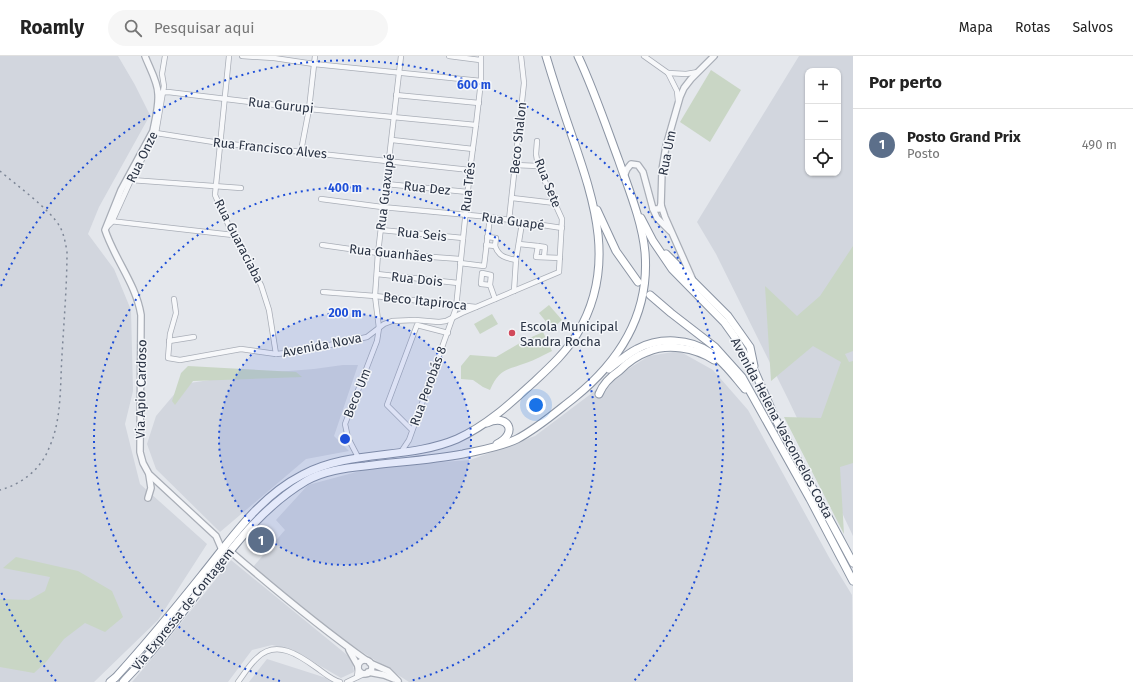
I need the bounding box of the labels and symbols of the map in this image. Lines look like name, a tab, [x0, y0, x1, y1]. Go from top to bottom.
text: 600 m	[457, 78, 491, 92]
street label: Rua Gurupi	[248, 94, 314, 116]
street label: Beco Shalon	[507, 101, 529, 175]
street label: Rua Onze	[123, 129, 161, 185]
street label: Rua Um	[655, 129, 679, 177]
street label: Rua Francisco Alves	[212, 135, 328, 161]
street label: Rua Guaxupé	[373, 153, 397, 231]
street label: Rua Sete	[531, 156, 565, 210]
street label: Rua Três	[458, 161, 478, 213]
street label: Rua Dez	[403, 178, 451, 198]
text: 400 m	[328, 181, 362, 195]
street label: Rua Guaraciaba	[211, 197, 267, 285]
street label: Rua Guapé	[480, 209, 546, 233]
street label: Rua Seis	[396, 224, 448, 244]
street label: Rua Guanhães	[348, 241, 434, 265]
street label: Rua Dois	[391, 269, 443, 289]
street label: Beco Itapiroca	[382, 289, 468, 313]
text: 200 m	[328, 306, 362, 320]
place label: Escola Municipal Sandra Rocha	[520, 319, 618, 349]
marker: Escola Municipal Sandra Rocha	[507, 328, 517, 338]
street label: Avenida Nova	[281, 330, 363, 360]
street label: Avenida Helena Vasconcelos Costa	[728, 335, 836, 521]
street label: Via Apio Cardoso	[133, 339, 149, 439]
street label: Rua Perobás 8	[407, 344, 449, 428]
street label: Beco Um	[340, 366, 374, 420]
your location	[526, 395, 546, 415]
centre of rings	[338, 432, 352, 446]
pin: 1	[248, 525, 274, 555]
street label: Via Expressa de Contagem	[129, 545, 237, 673]

